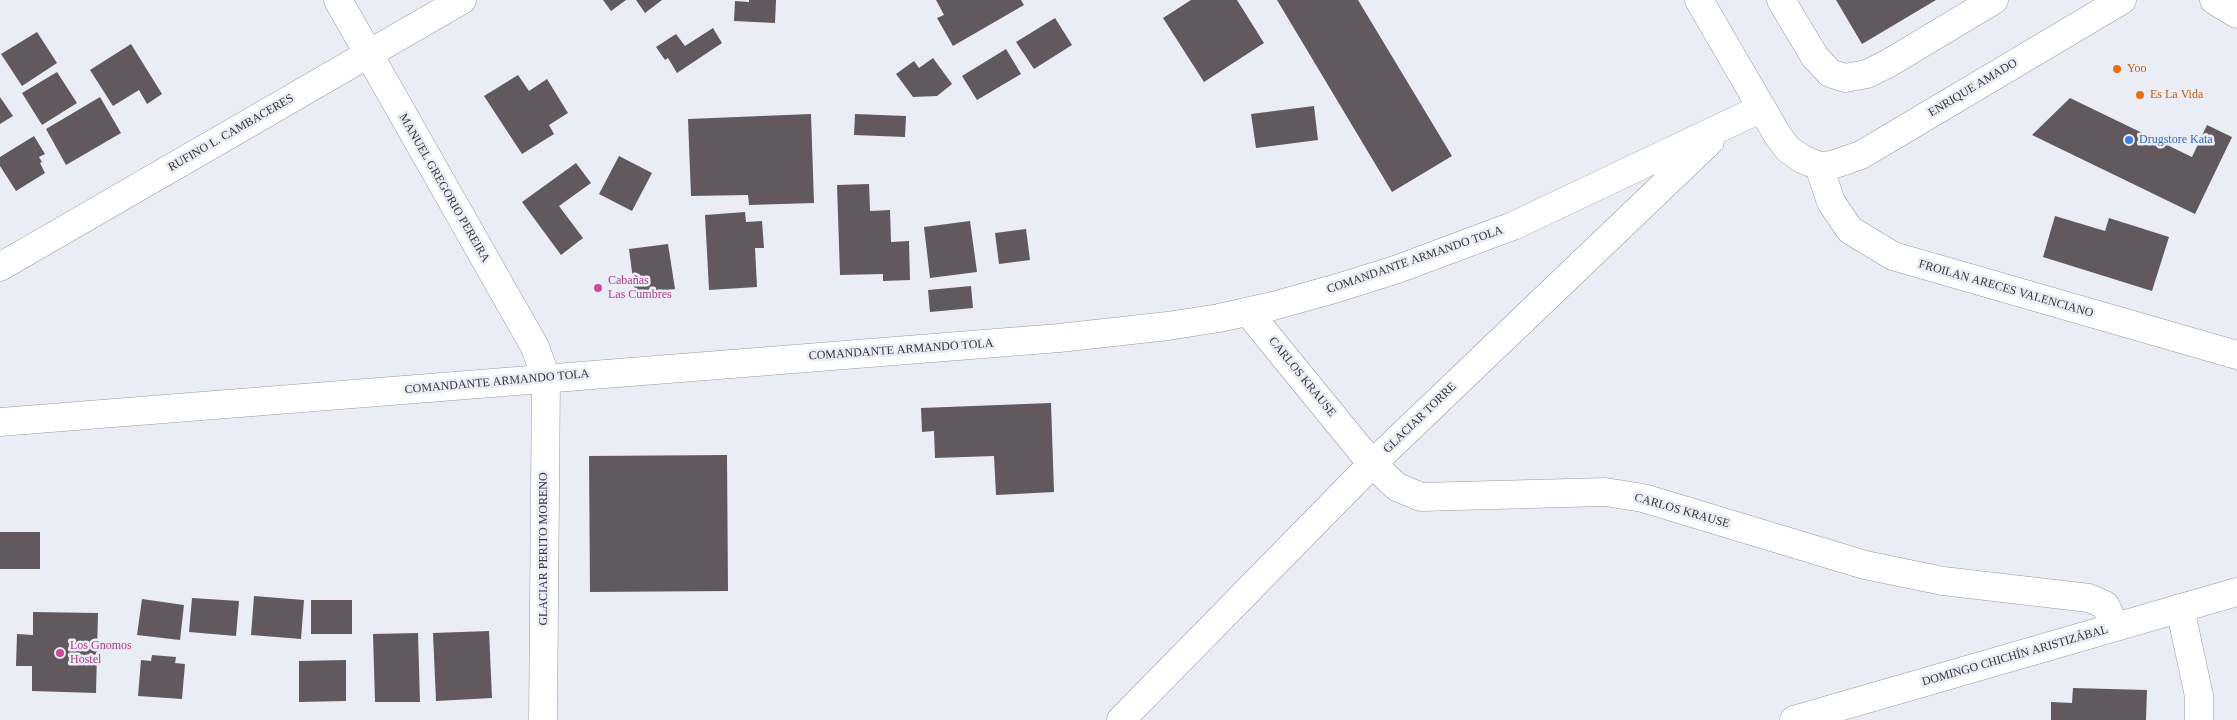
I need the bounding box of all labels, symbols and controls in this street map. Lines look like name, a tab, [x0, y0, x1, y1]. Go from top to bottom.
street label: ENRIQUE AMADO	[1926, 56, 2020, 120]
place label: Yoo	[2127, 62, 2146, 76]
marker: Yoo	[2111, 63, 2123, 75]
place label: Es La Vida	[2150, 88, 2203, 102]
marker: Es La Vida	[2134, 89, 2146, 101]
street label: RUFINO L. CAMBACERES	[166, 91, 296, 175]
street label: MANUEL GREGORIO PEREIRA	[395, 111, 493, 265]
place label: Drugstore Kata	[2139, 133, 2213, 147]
marker: Drugstore Kata	[2123, 134, 2135, 146]
street label: COMANDANTE ARMANDO TOLA	[1325, 223, 1505, 297]
street label: FROILAN ARECES VALENCIANO	[1917, 257, 2095, 321]
place label: Cabañas Las Cumbres	[608, 274, 672, 302]
marker: Cabañas Las Cumbres	[592, 282, 604, 294]
street label: CARLOS KRAUSE	[1265, 334, 1339, 420]
street label: COMANDANTE ARMANDO TOLA	[808, 336, 994, 364]
street label: COMANDANTE ARMANDO TOLA	[404, 367, 590, 397]
street label: GLACIAR TORRE	[1381, 380, 1459, 456]
street label: GLACIAR PERITO MORENO	[537, 472, 551, 626]
street label: CARLOS KRAUSE	[1633, 491, 1731, 531]
street label: DOMINGO CHICHÍN ARISTIZÁBAL	[1920, 623, 2110, 689]
place label: Los Gnomos Hostel	[70, 639, 132, 667]
marker: Los Gnomos Hostel	[54, 647, 66, 659]

